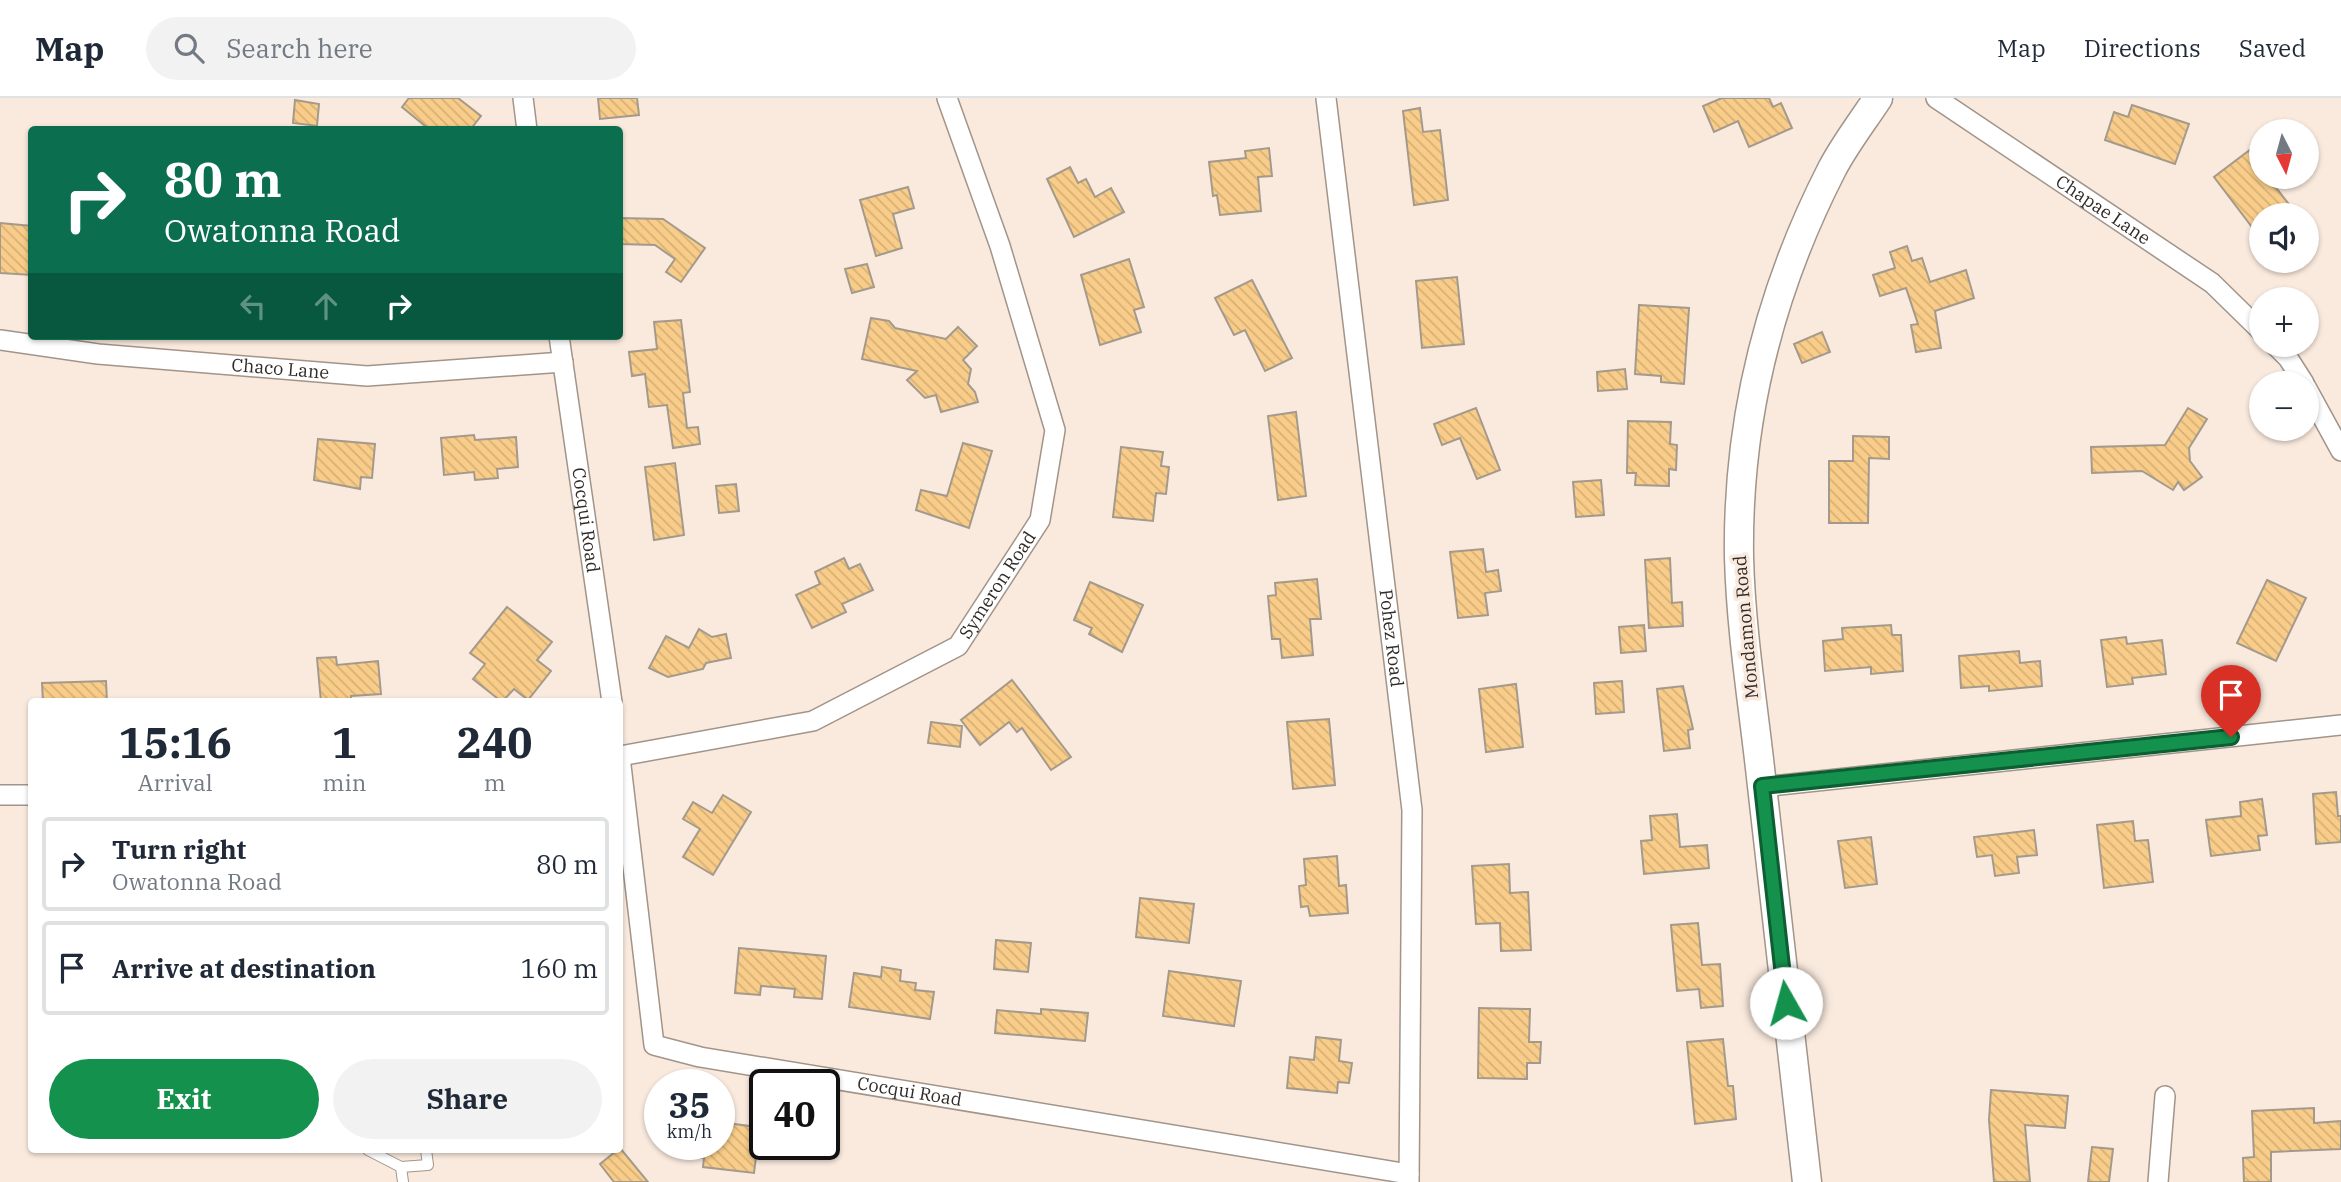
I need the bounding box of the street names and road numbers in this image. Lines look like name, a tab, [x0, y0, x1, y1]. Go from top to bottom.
street label: Chapae Lane	[2051, 170, 2155, 249]
street label: Chaco Lane	[231, 353, 330, 384]
street label: Cocqui Road	[567, 466, 605, 574]
street label: Symeron Road	[954, 527, 1041, 643]
street label: Mondamon Road	[1728, 554, 1763, 700]
street label: Pohez Road	[1374, 588, 1409, 688]
street label: Cocqui Road	[856, 1071, 964, 1111]

